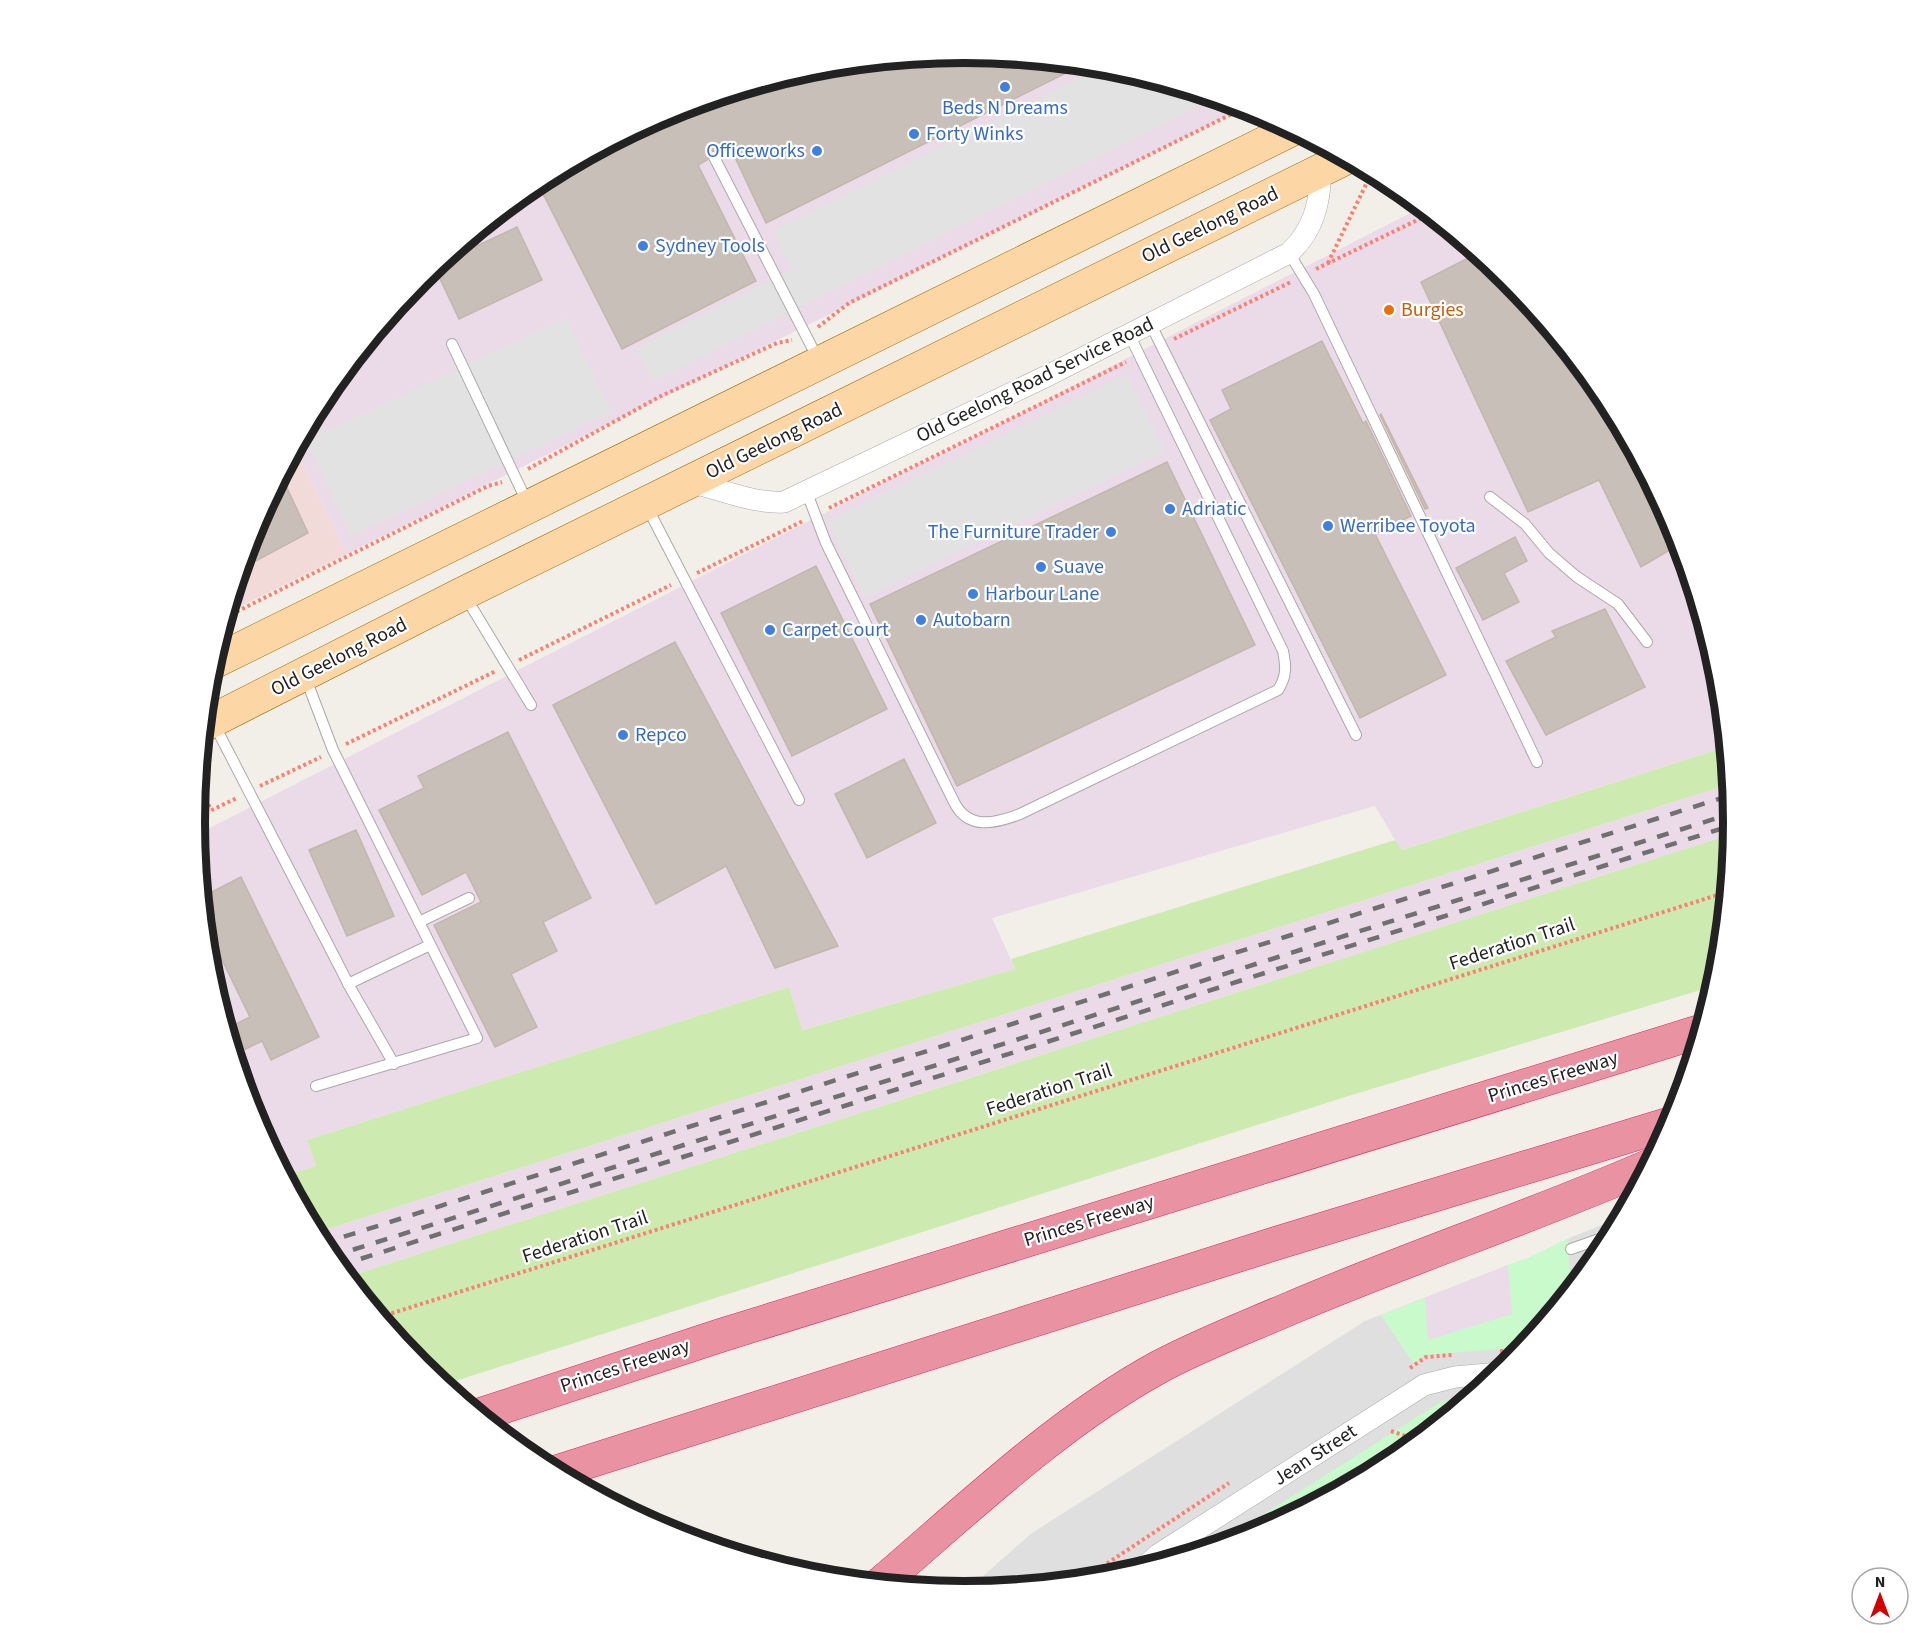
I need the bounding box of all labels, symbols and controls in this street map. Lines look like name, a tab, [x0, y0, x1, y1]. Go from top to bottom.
marker: Beds N Dreams	[998, 80, 1012, 94]
place label: Beds N Dreams	[942, 94, 1068, 122]
place label: Forty Winks	[926, 120, 1023, 148]
marker: Forty Winks	[907, 127, 921, 141]
place label: Officeworks	[706, 137, 805, 165]
marker: Officeworks	[810, 144, 824, 158]
street label: Old Geelong Road	[1137, 180, 1283, 270]
place label: Sydney Tools	[655, 232, 765, 260]
marker: Sydney Tools	[636, 239, 650, 253]
place label: Burgies	[1401, 296, 1464, 324]
marker: Burgies	[1382, 303, 1396, 317]
street label: Old Geelong Road Service Road	[911, 310, 1159, 450]
street label: Old Geelong Road	[701, 396, 847, 486]
place label: Adriatic	[1182, 495, 1246, 523]
marker: Adriatic	[1163, 502, 1177, 516]
place label: Werribee Toyota	[1340, 512, 1476, 540]
place label: The Furniture Trader	[928, 518, 1099, 546]
marker: Werribee Toyota	[1321, 519, 1335, 533]
marker: The Furniture Trader	[1104, 525, 1118, 539]
place label: Suave	[1053, 553, 1104, 581]
marker: Suave	[1034, 560, 1048, 574]
place label: Harbour Lane	[985, 580, 1100, 608]
marker: Harbour Lane	[966, 587, 980, 601]
place label: Autobarn	[933, 606, 1011, 634]
street label: Old Geelong Road	[266, 611, 412, 703]
marker: Autobarn	[914, 613, 928, 627]
place label: Carpet Court	[782, 616, 889, 644]
marker: Carpet Court	[763, 623, 777, 637]
place label: Repco	[635, 721, 687, 749]
marker: Repco	[616, 728, 630, 742]
street label: Federation Trail	[1446, 911, 1578, 977]
street label: Princes Freeway	[1484, 1044, 1622, 1110]
street label: Federation Trail	[983, 1057, 1115, 1123]
street label: Princes Freeway	[1020, 1188, 1158, 1254]
street label: Federation Trail	[519, 1204, 651, 1270]
street label: Princes Freeway	[557, 1332, 694, 1400]
street label: Jean Street	[1268, 1417, 1362, 1492]
north arrow	[1850, 1566, 1910, 1626]
text: N	[1875, 1571, 1885, 1593]

